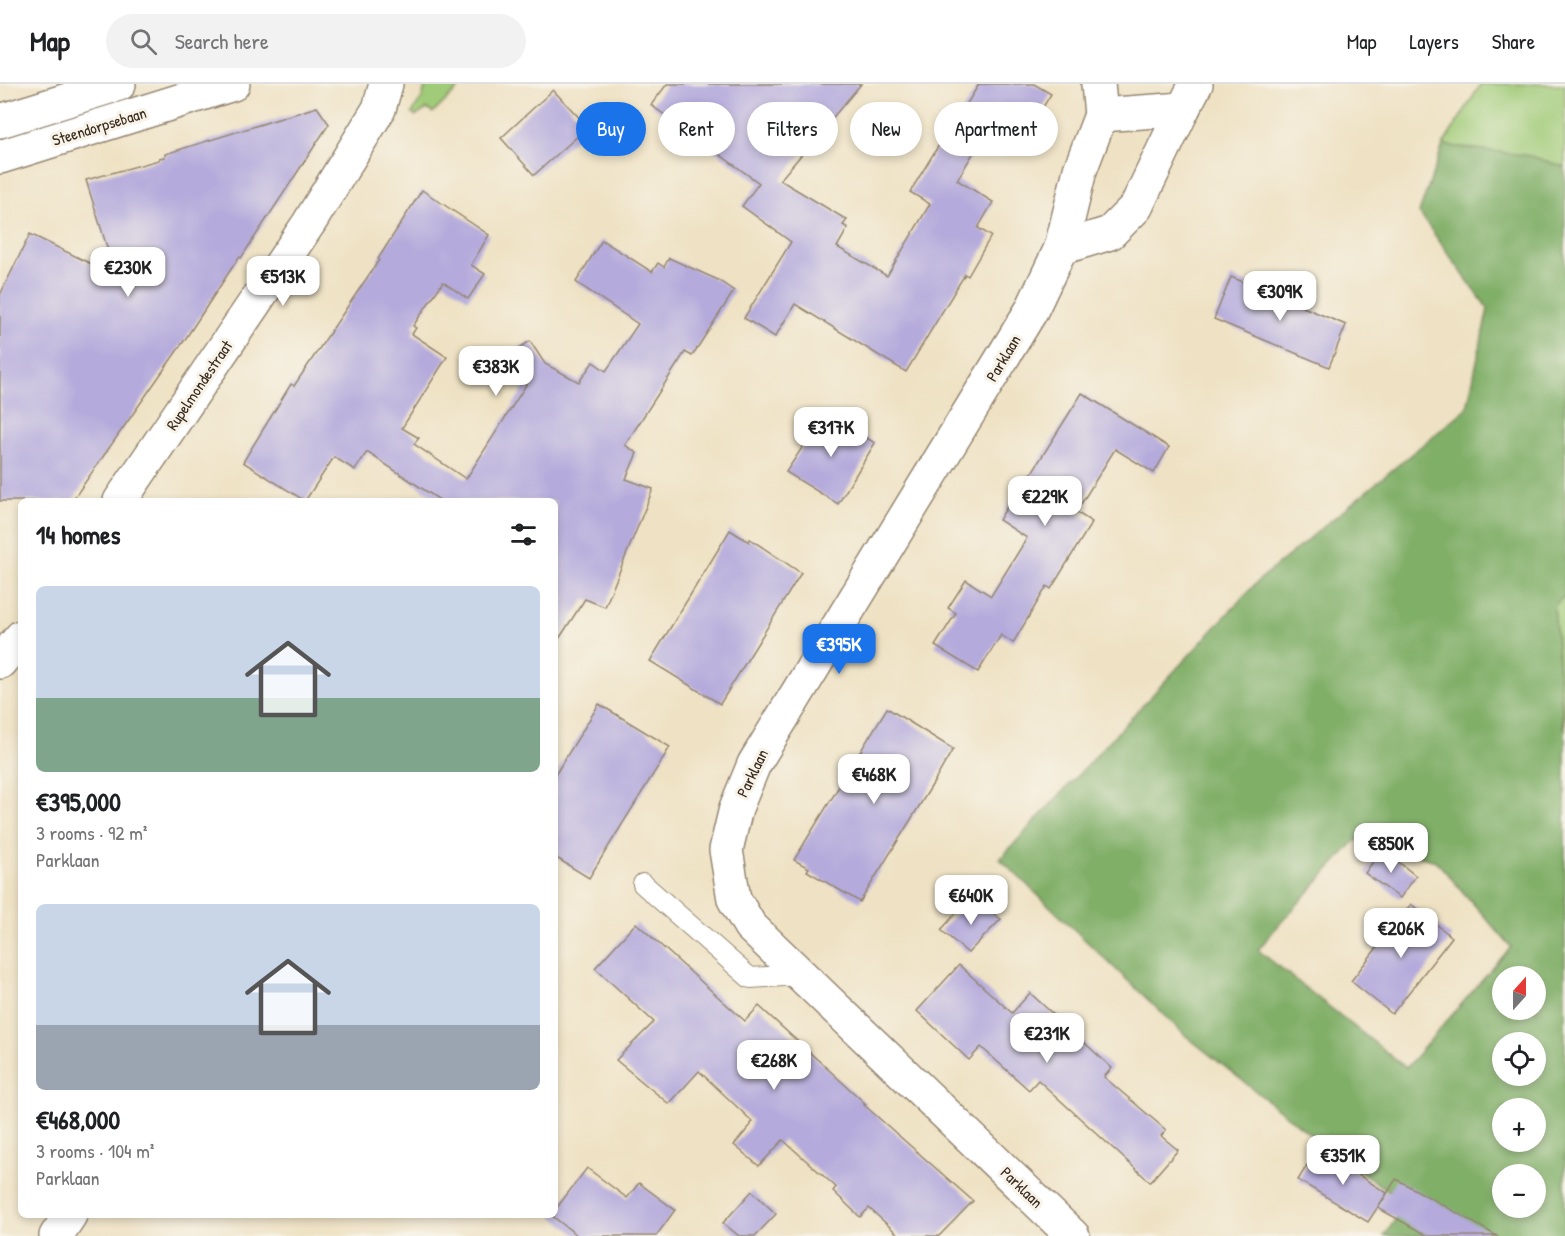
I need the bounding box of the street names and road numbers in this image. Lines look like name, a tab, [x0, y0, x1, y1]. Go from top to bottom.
street label: Steendorpsebaan	[49, 101, 149, 151]
street label: Parklaan	[980, 331, 1026, 385]
street label: Rupelmondestraat	[161, 335, 238, 434]
street label: Parklaan	[731, 745, 773, 801]
street label: Parklaan	[996, 1161, 1048, 1213]

